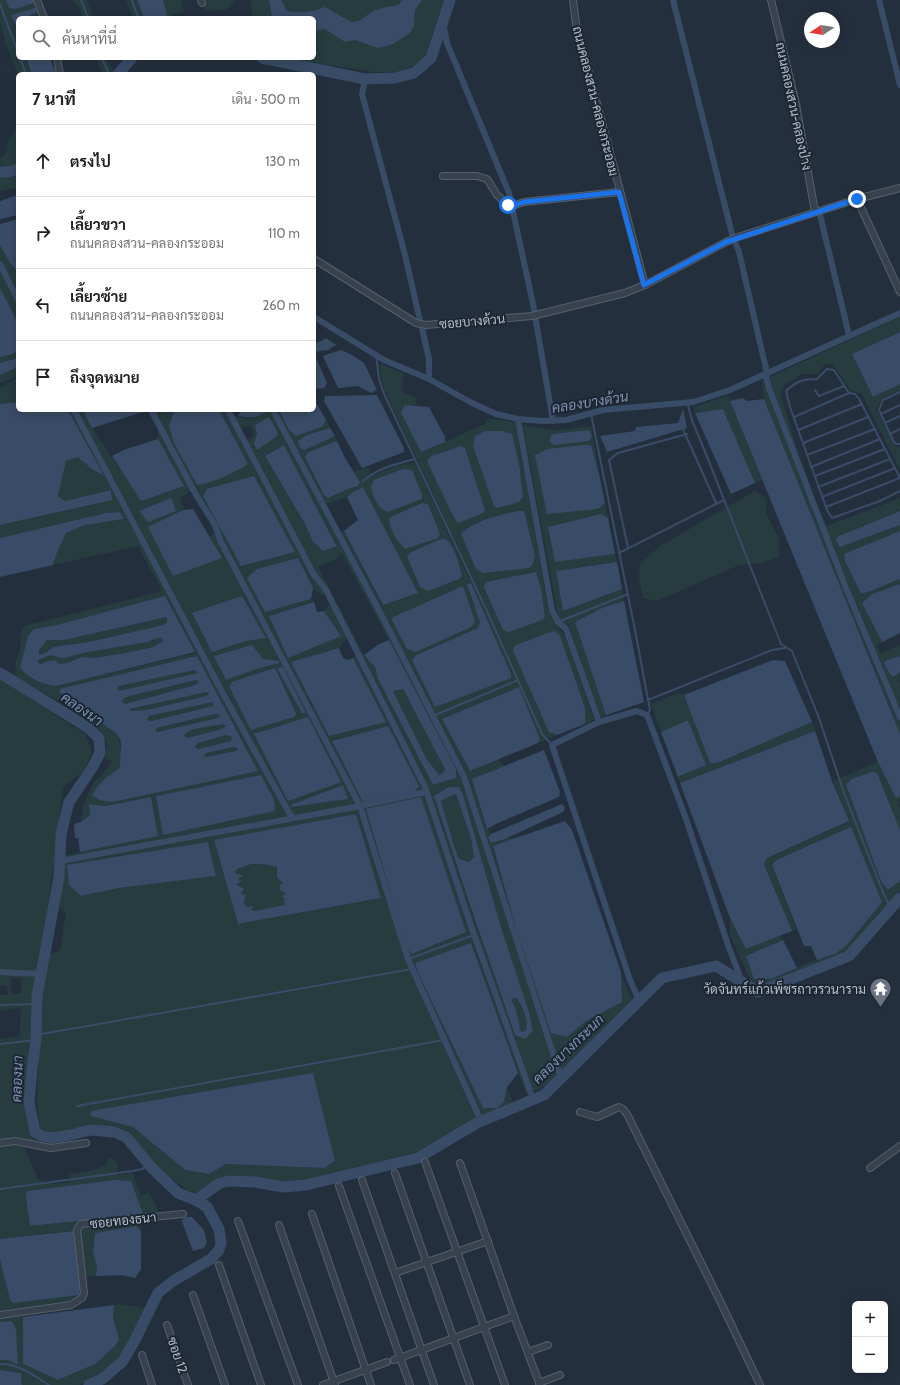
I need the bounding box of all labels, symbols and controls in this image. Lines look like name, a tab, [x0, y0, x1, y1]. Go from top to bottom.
north arrow	[804, 12, 840, 48]
search box	[16, 16, 316, 60]
street label: ถนนคลองสวน-คลองกระออม	[570, 24, 622, 178]
icon: search	[30, 27, 52, 49]
text: ค้นหาที่นี่	[62, 30, 117, 48]
street label: ถนนคลองสวน-คลองป่าง	[773, 40, 815, 172]
text: 7 นาที	[32, 89, 76, 109]
text: เดิน · 500 m	[232, 91, 300, 107]
icon: ahead	[32, 150, 54, 172]
text: ตรงไป	[70, 153, 111, 171]
text: 130 m	[265, 153, 300, 169]
route end	[848, 190, 866, 208]
route start	[499, 196, 517, 214]
text: เลี้ยวขวา	[70, 216, 126, 234]
icon: right	[32, 222, 54, 244]
text: 110 m	[268, 225, 300, 241]
text: ถนนคลองสวน-คลองกระออม	[70, 235, 224, 251]
text: เลี้ยวซ้าย	[70, 288, 127, 306]
icon: left	[32, 294, 54, 316]
text: 260 m	[262, 297, 300, 313]
text: ถนนคลองสวน-คลองกระออม	[70, 307, 224, 323]
street label: ซอยบางด้วน	[438, 309, 506, 332]
icon: arrive	[32, 366, 54, 388]
text: ถึงจุดหมาย	[70, 369, 140, 387]
water label: คลองบางด้วน	[550, 387, 630, 417]
water label: คลองนา	[58, 688, 107, 730]
temple icon: วัดจันทร์แก้วเพ็ชรถาวรวนาราม	[868, 976, 894, 1009]
place label: วัดจันทร์แก้วเพ็ชรถาวรวนาราม	[703, 980, 866, 997]
water label: คลองบางกระนก	[528, 1010, 608, 1088]
water label: คลองนา	[7, 1055, 27, 1103]
street label: ซอยทองธนา	[89, 1209, 157, 1231]
map controls	[852, 1301, 888, 1373]
button: +	[852, 1301, 888, 1337]
street label: ซอย 12	[164, 1335, 192, 1375]
button: −	[852, 1337, 888, 1373]

